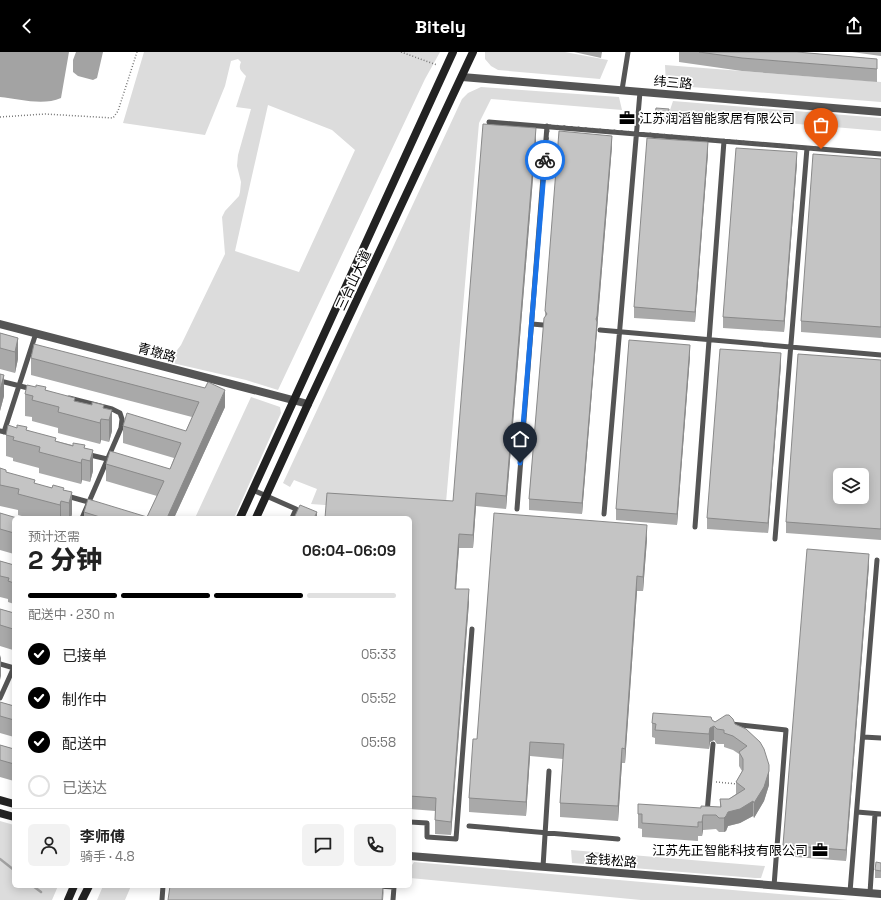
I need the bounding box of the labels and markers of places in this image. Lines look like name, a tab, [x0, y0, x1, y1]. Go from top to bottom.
pin	[804, 108, 838, 149]
office icon: 江苏润滔智能家居有限公司	[618, 109, 636, 127]
place label: 江苏润滔智能家居有限公司	[639, 110, 795, 127]
pin	[503, 422, 537, 463]
office icon: 江苏先正智能科技有限公司	[811, 841, 829, 859]
place label: 江苏先正智能科技有限公司	[652, 842, 808, 859]

